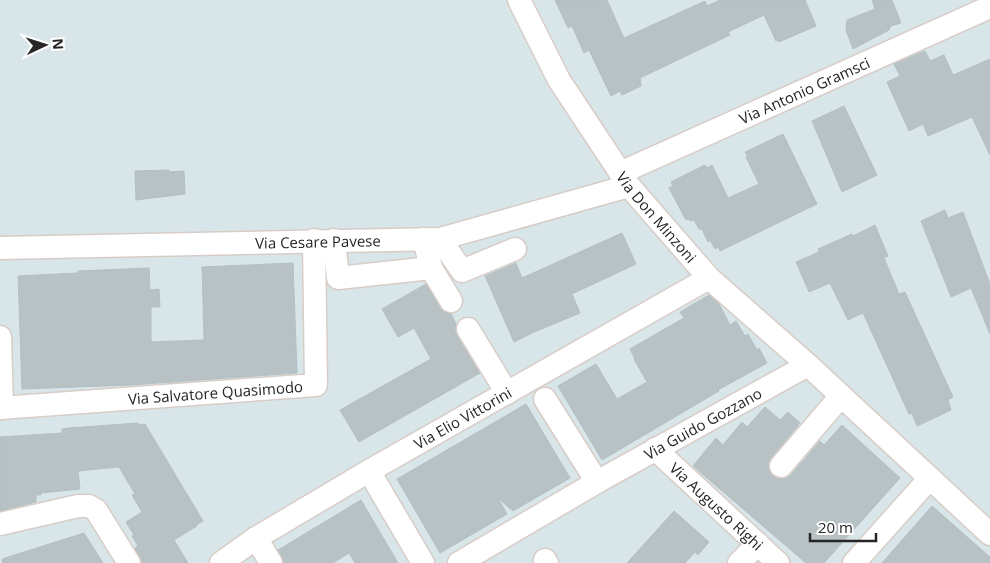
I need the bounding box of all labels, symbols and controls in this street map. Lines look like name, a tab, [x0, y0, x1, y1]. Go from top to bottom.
north arrow	[20, 20, 70, 70]
text: N	[49, 38, 68, 50]
street label: Via Antonio Gramsci	[736, 52, 873, 128]
street label: Via Don Minzoni	[612, 168, 701, 267]
street label: Via Cesare Pavese	[255, 230, 381, 253]
street label: Via Salvatore Quasimodo	[127, 376, 304, 409]
street label: Via Elio Vittorini	[410, 382, 515, 454]
street label: Via Guido Gozzano	[640, 383, 765, 464]
street label: Via Augusto Righi	[666, 458, 768, 554]
scale bar	[810, 510, 876, 542]
text: 20 m	[818, 517, 853, 537]

